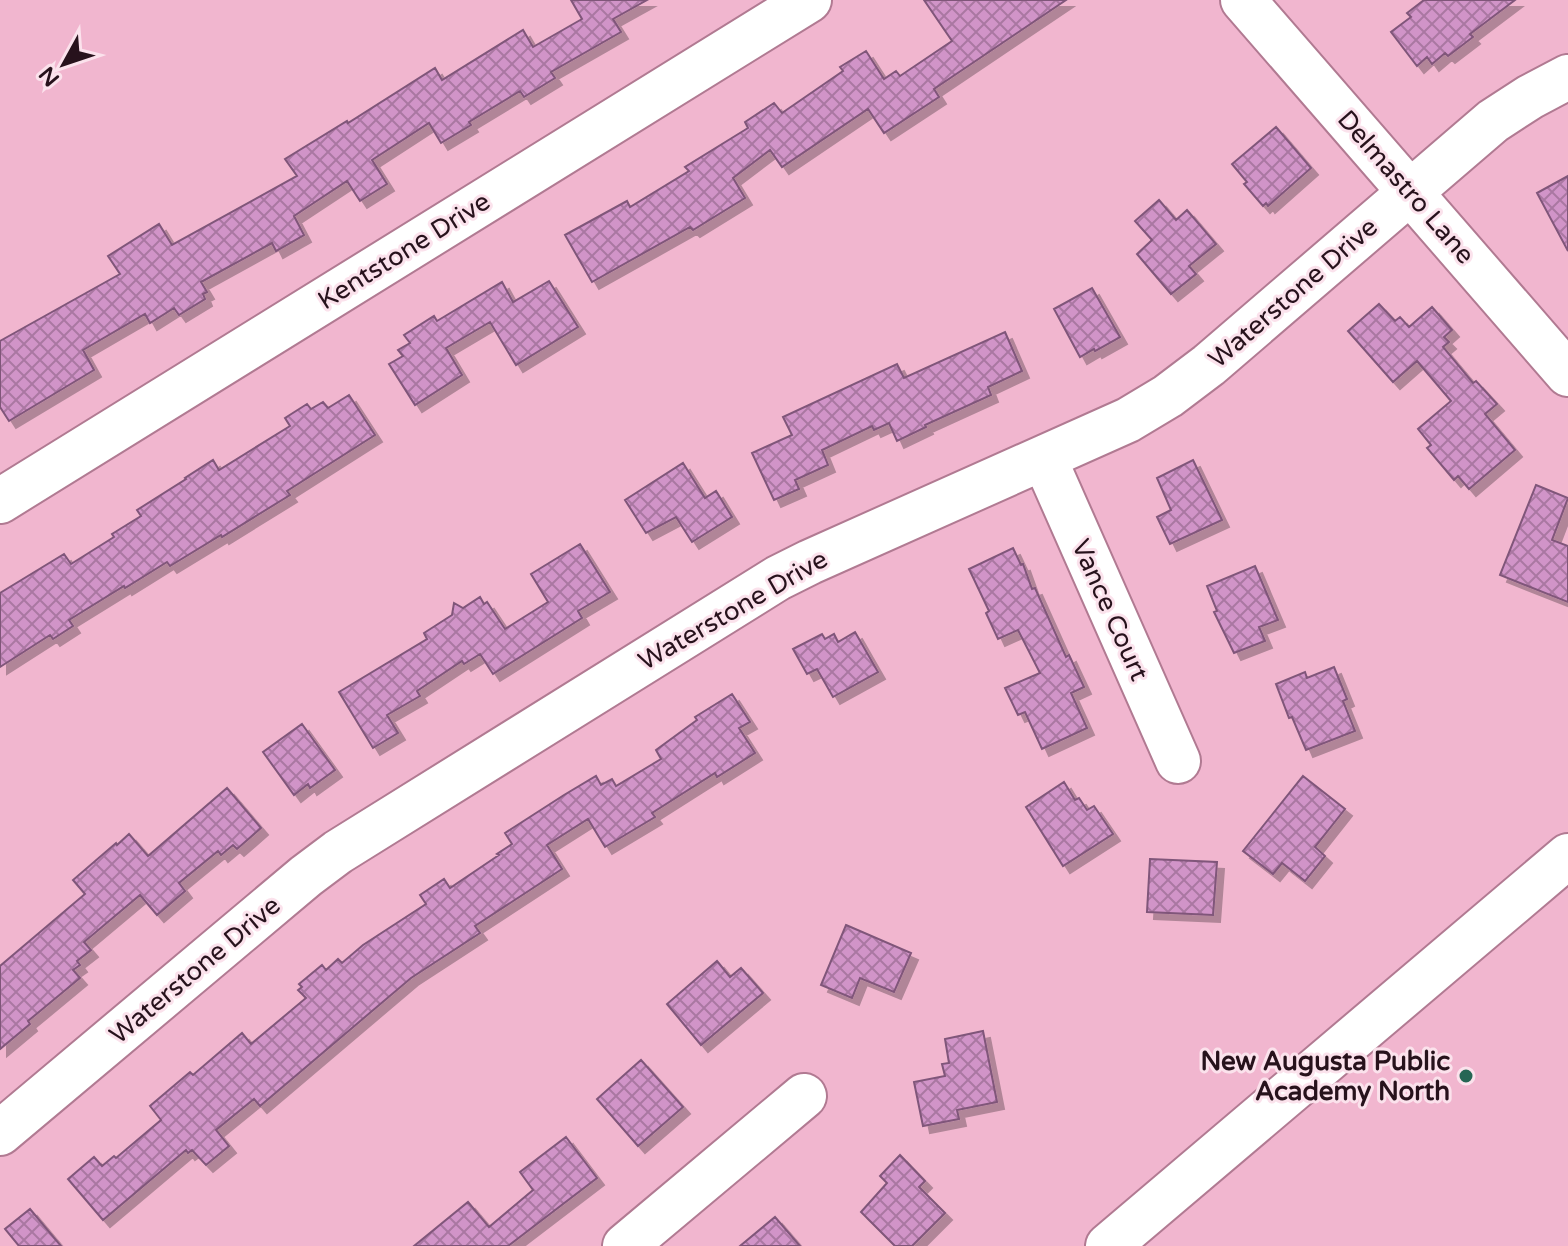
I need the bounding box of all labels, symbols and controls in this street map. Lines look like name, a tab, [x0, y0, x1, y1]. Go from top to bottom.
north arrow	[24, 24, 104, 104]
text: N	[34, 61, 65, 91]
street label: Delmastro Lane	[1331, 104, 1481, 270]
street label: Kentstone Drive	[312, 186, 496, 316]
street label: Waterstone Drive	[1202, 211, 1384, 375]
street label: Vance Court	[1065, 535, 1155, 686]
street label: Waterstone Drive	[633, 543, 833, 677]
street label: Waterstone Drive	[103, 890, 287, 1050]
place label: New Augusta Public Academy North	[1200, 1046, 1450, 1107]
marker: New Augusta Public Academy North	[1457, 1067, 1475, 1085]

